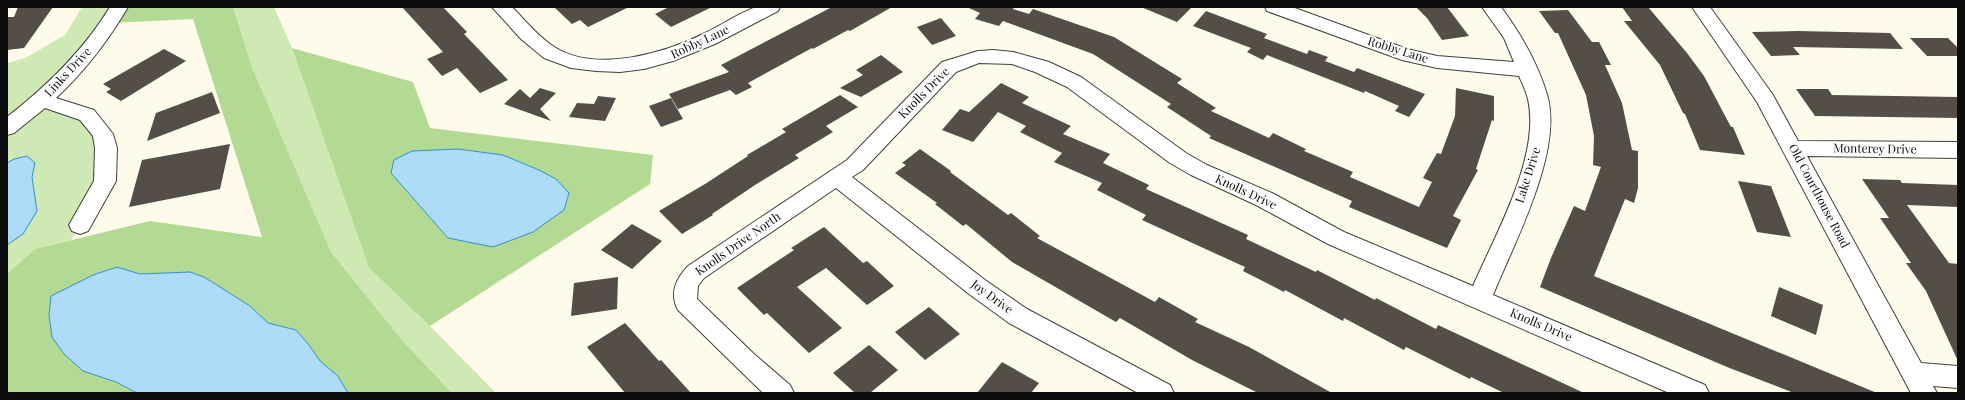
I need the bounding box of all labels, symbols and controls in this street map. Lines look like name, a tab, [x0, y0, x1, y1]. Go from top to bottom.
street label: Robby Lane	[668, 21, 731, 62]
street label: Robby Lane	[1366, 32, 1431, 66]
street label: Links Drive	[40, 43, 94, 99]
street label: Knolls Drive	[894, 63, 952, 121]
street label: Monterey Drive	[1833, 139, 1917, 157]
street label: Old Courthouse Road	[1786, 141, 1854, 250]
street label: Lake Drive	[1511, 145, 1544, 205]
street label: Knolls Drive	[1213, 170, 1280, 212]
street label: Knolls Drive North	[692, 208, 783, 279]
street label: Joy Drive	[968, 275, 1017, 317]
street label: Knolls Drive	[1508, 304, 1575, 344]

